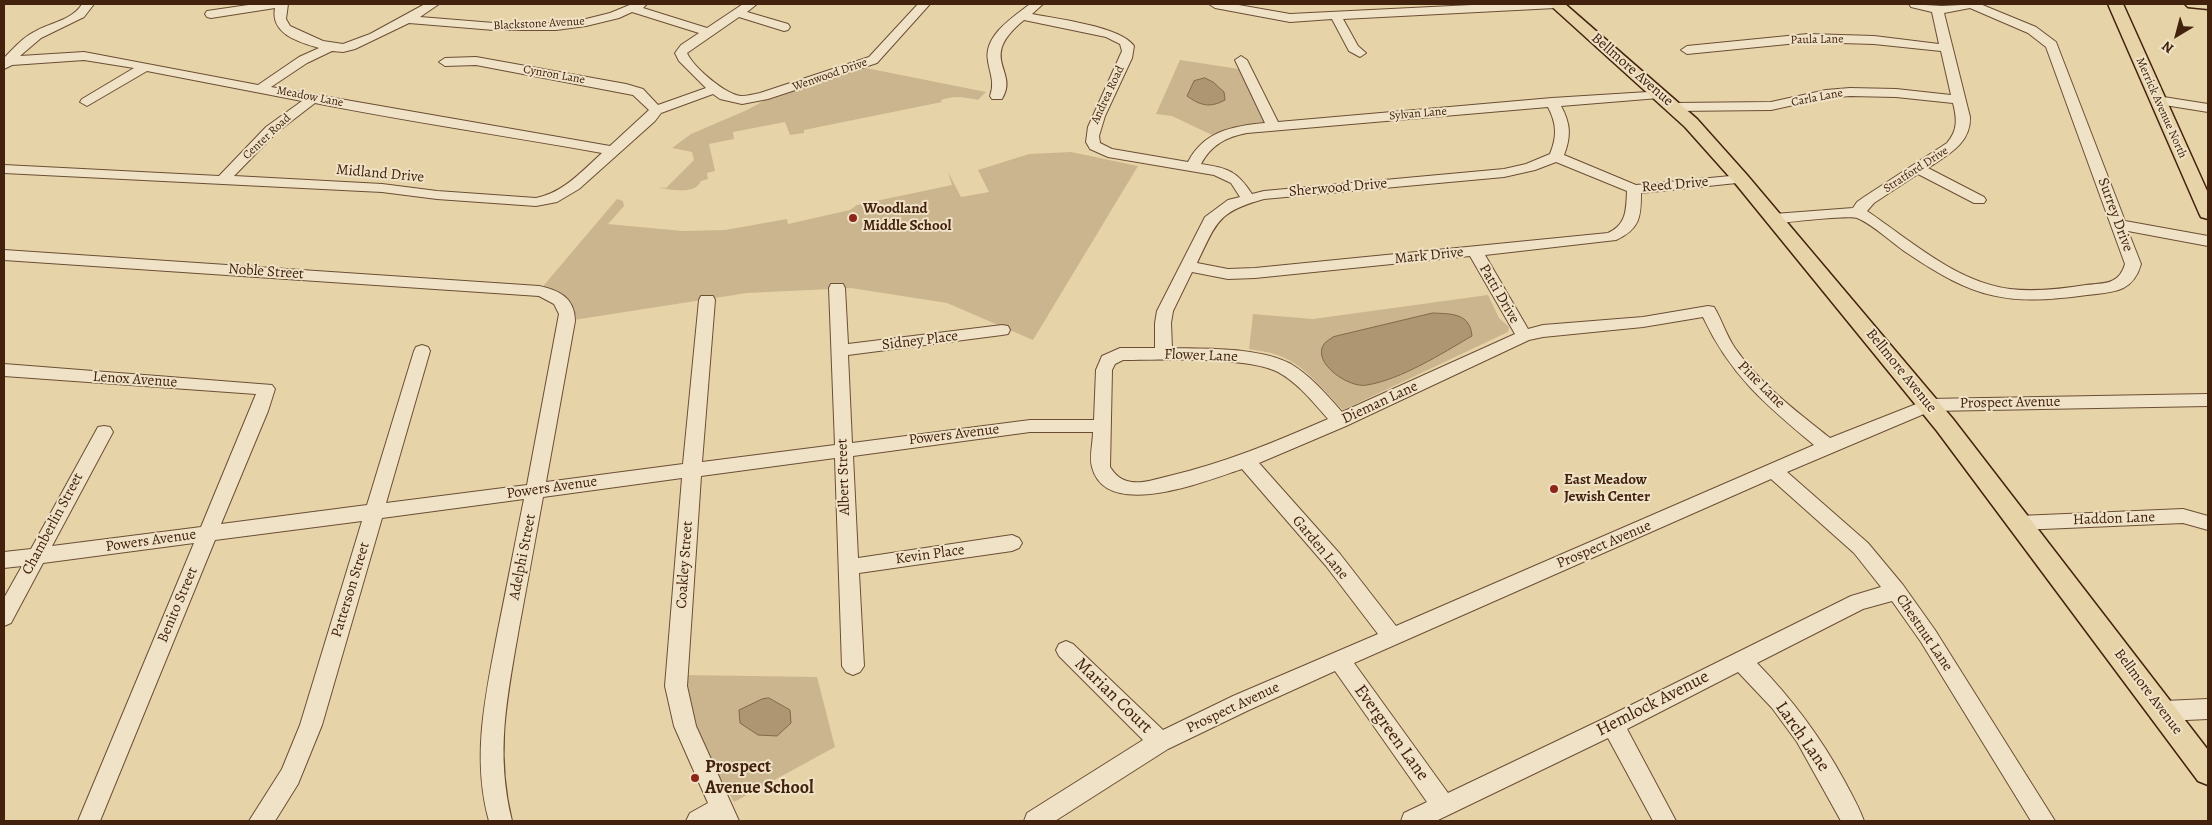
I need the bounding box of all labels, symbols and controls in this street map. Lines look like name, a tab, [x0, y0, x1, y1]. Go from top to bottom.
north arrow	[2152, 10, 2202, 60]
street label: Blackstone Avenue	[493, 14, 585, 34]
street label: Bellmore Avenue	[1587, 30, 1677, 110]
street label: Paula Lane	[1790, 32, 1844, 48]
text: N	[2158, 37, 2177, 58]
street label: Wenwood Drive	[791, 55, 869, 95]
street label: Merrick Avenue North	[2132, 55, 2190, 161]
street label: Cynron Lane	[522, 62, 586, 88]
street label: Andrea Road	[1088, 64, 1128, 126]
street label: Meadow Lane	[275, 83, 345, 111]
street label: Carla Lane	[1790, 86, 1844, 110]
street label: Sylvan Lane	[1389, 104, 1447, 124]
street label: Center Road	[240, 111, 294, 163]
street label: Stratford Drive	[1881, 144, 1951, 196]
street label: Midland Drive	[335, 161, 425, 187]
street label: Reed Drive	[1641, 173, 1709, 197]
street label: Sherwood Drive	[1288, 175, 1388, 201]
street label: Surrey Drive	[2093, 176, 2137, 254]
place label: Woodland Middle School	[863, 200, 951, 235]
marker: Woodland Middle School	[847, 212, 859, 224]
street label: Mark Drive	[1394, 243, 1464, 269]
street label: Noble Street	[228, 260, 304, 284]
street label: Patti Drive	[1475, 261, 1523, 327]
street label: Bellmore Avenue	[1862, 325, 1940, 417]
street label: Sidney Place	[881, 327, 959, 355]
street label: Flower Lane	[1164, 346, 1238, 366]
street label: Pine Lane	[1733, 357, 1789, 413]
street label: Lenox Avenue	[92, 368, 178, 392]
street label: Dieman Lane	[1339, 378, 1421, 428]
street label: Prospect Avenue	[1959, 393, 2061, 413]
street label: Powers Avenue	[908, 421, 1000, 449]
street label: Albert Street	[834, 438, 854, 516]
street label: Chamberlin Street	[19, 470, 87, 578]
place label: East Meadow Jewish Center	[1564, 471, 1650, 506]
street label: Powers Avenue	[506, 473, 598, 503]
marker: East Meadow Jewish Center	[1548, 483, 1560, 495]
street label: Haddon Lane	[2073, 509, 2155, 529]
street label: Garden Lane	[1288, 512, 1352, 584]
street label: Adelphi Street	[506, 513, 540, 601]
street label: Prospect Avenue	[1554, 517, 1654, 573]
street label: Coakley Street	[673, 521, 697, 609]
street label: Powers Avenue	[105, 526, 197, 556]
street label: Patterson Street	[328, 540, 374, 640]
street label: Kevin Place	[894, 541, 966, 569]
street label: Benito Street	[154, 565, 202, 645]
street label: Chestnut Lane	[1892, 591, 1956, 675]
street label: Bellmore Avenue	[2110, 646, 2186, 738]
street label: Marian Court	[1070, 654, 1156, 738]
street label: Hemlock Avenue	[1593, 666, 1713, 742]
street label: Prospect Avenue	[1184, 679, 1282, 737]
street label: Evergreen Lane	[1349, 681, 1433, 785]
street label: Larch Lane	[1770, 698, 1834, 776]
place label: Prospect Avenue School	[705, 757, 814, 800]
marker: Prospect Avenue School	[689, 772, 701, 784]

